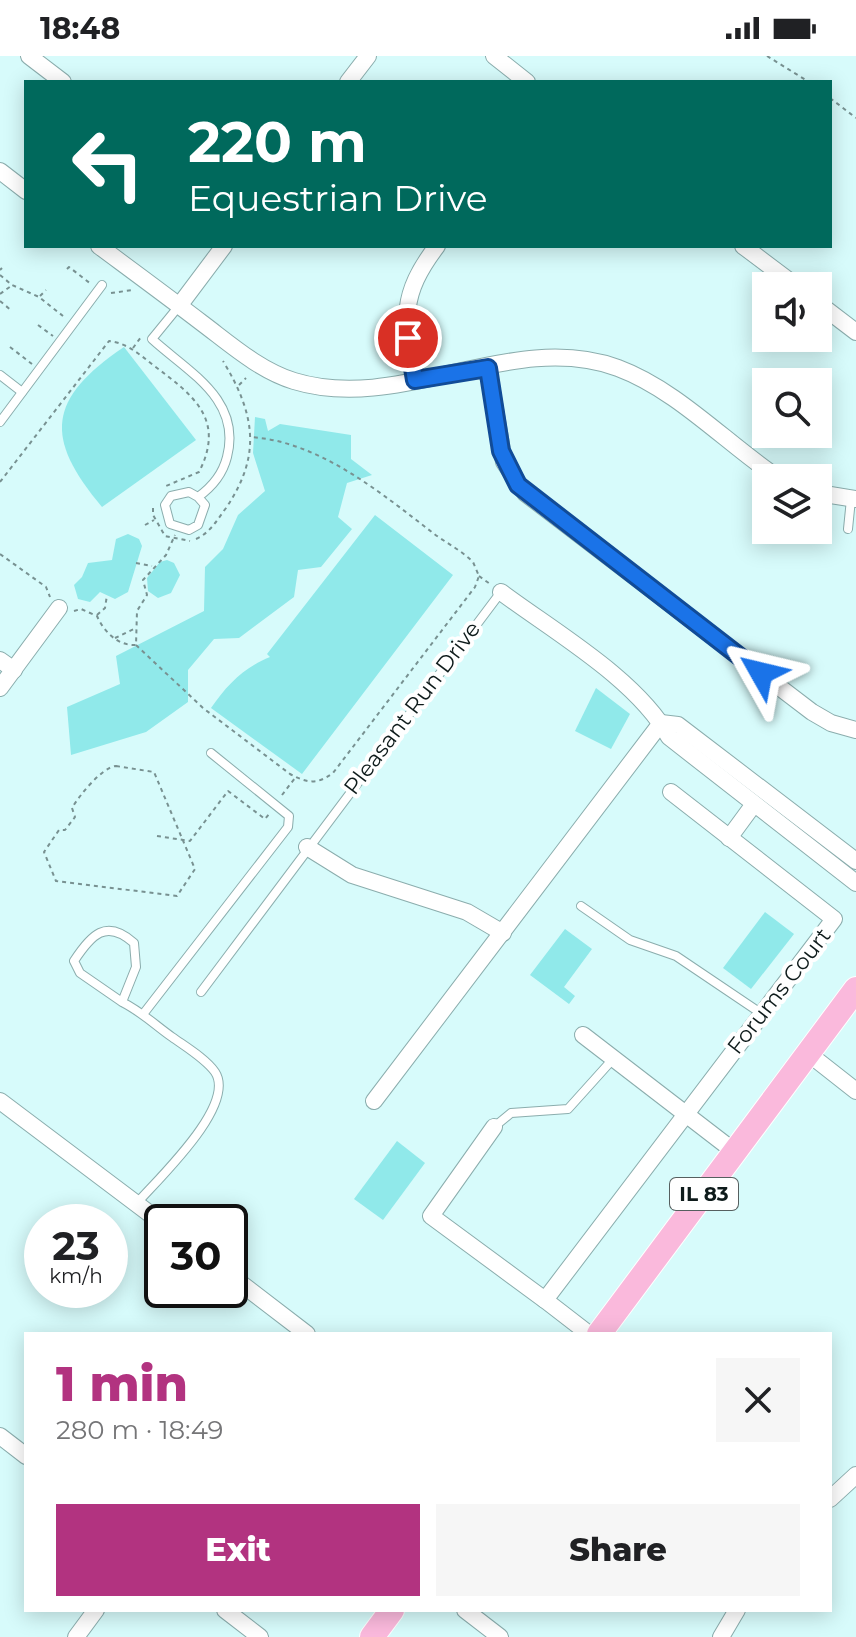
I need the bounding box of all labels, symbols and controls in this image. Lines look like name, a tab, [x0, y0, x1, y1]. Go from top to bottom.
text: 18:48	[40, 10, 120, 47]
text: 220 m	[188, 108, 367, 176]
icon: left	[56, 112, 160, 216]
text: Equestrian Drive	[188, 176, 487, 220]
map controls	[752, 272, 832, 544]
button: sound	[752, 272, 832, 352]
pin	[374, 304, 442, 372]
icon: arrive	[386, 316, 430, 360]
button: search	[752, 368, 832, 448]
button: layers	[752, 464, 832, 544]
street label: Pleasant Run Drive	[338, 616, 486, 800]
position arrow	[719, 631, 803, 715]
street label: Forums Court	[721, 923, 837, 1059]
road number: IL 83	[670, 1178, 738, 1210]
speed limit sign: 30	[144, 1204, 248, 1308]
text: 23	[52, 1221, 100, 1270]
text: km/h	[49, 1264, 103, 1288]
text: 1 min	[56, 1355, 188, 1413]
button: close	[716, 1358, 800, 1442]
text: 280 m · 18:49	[56, 1414, 223, 1446]
button: Exit	[56, 1504, 420, 1596]
button: Share	[436, 1504, 800, 1596]

